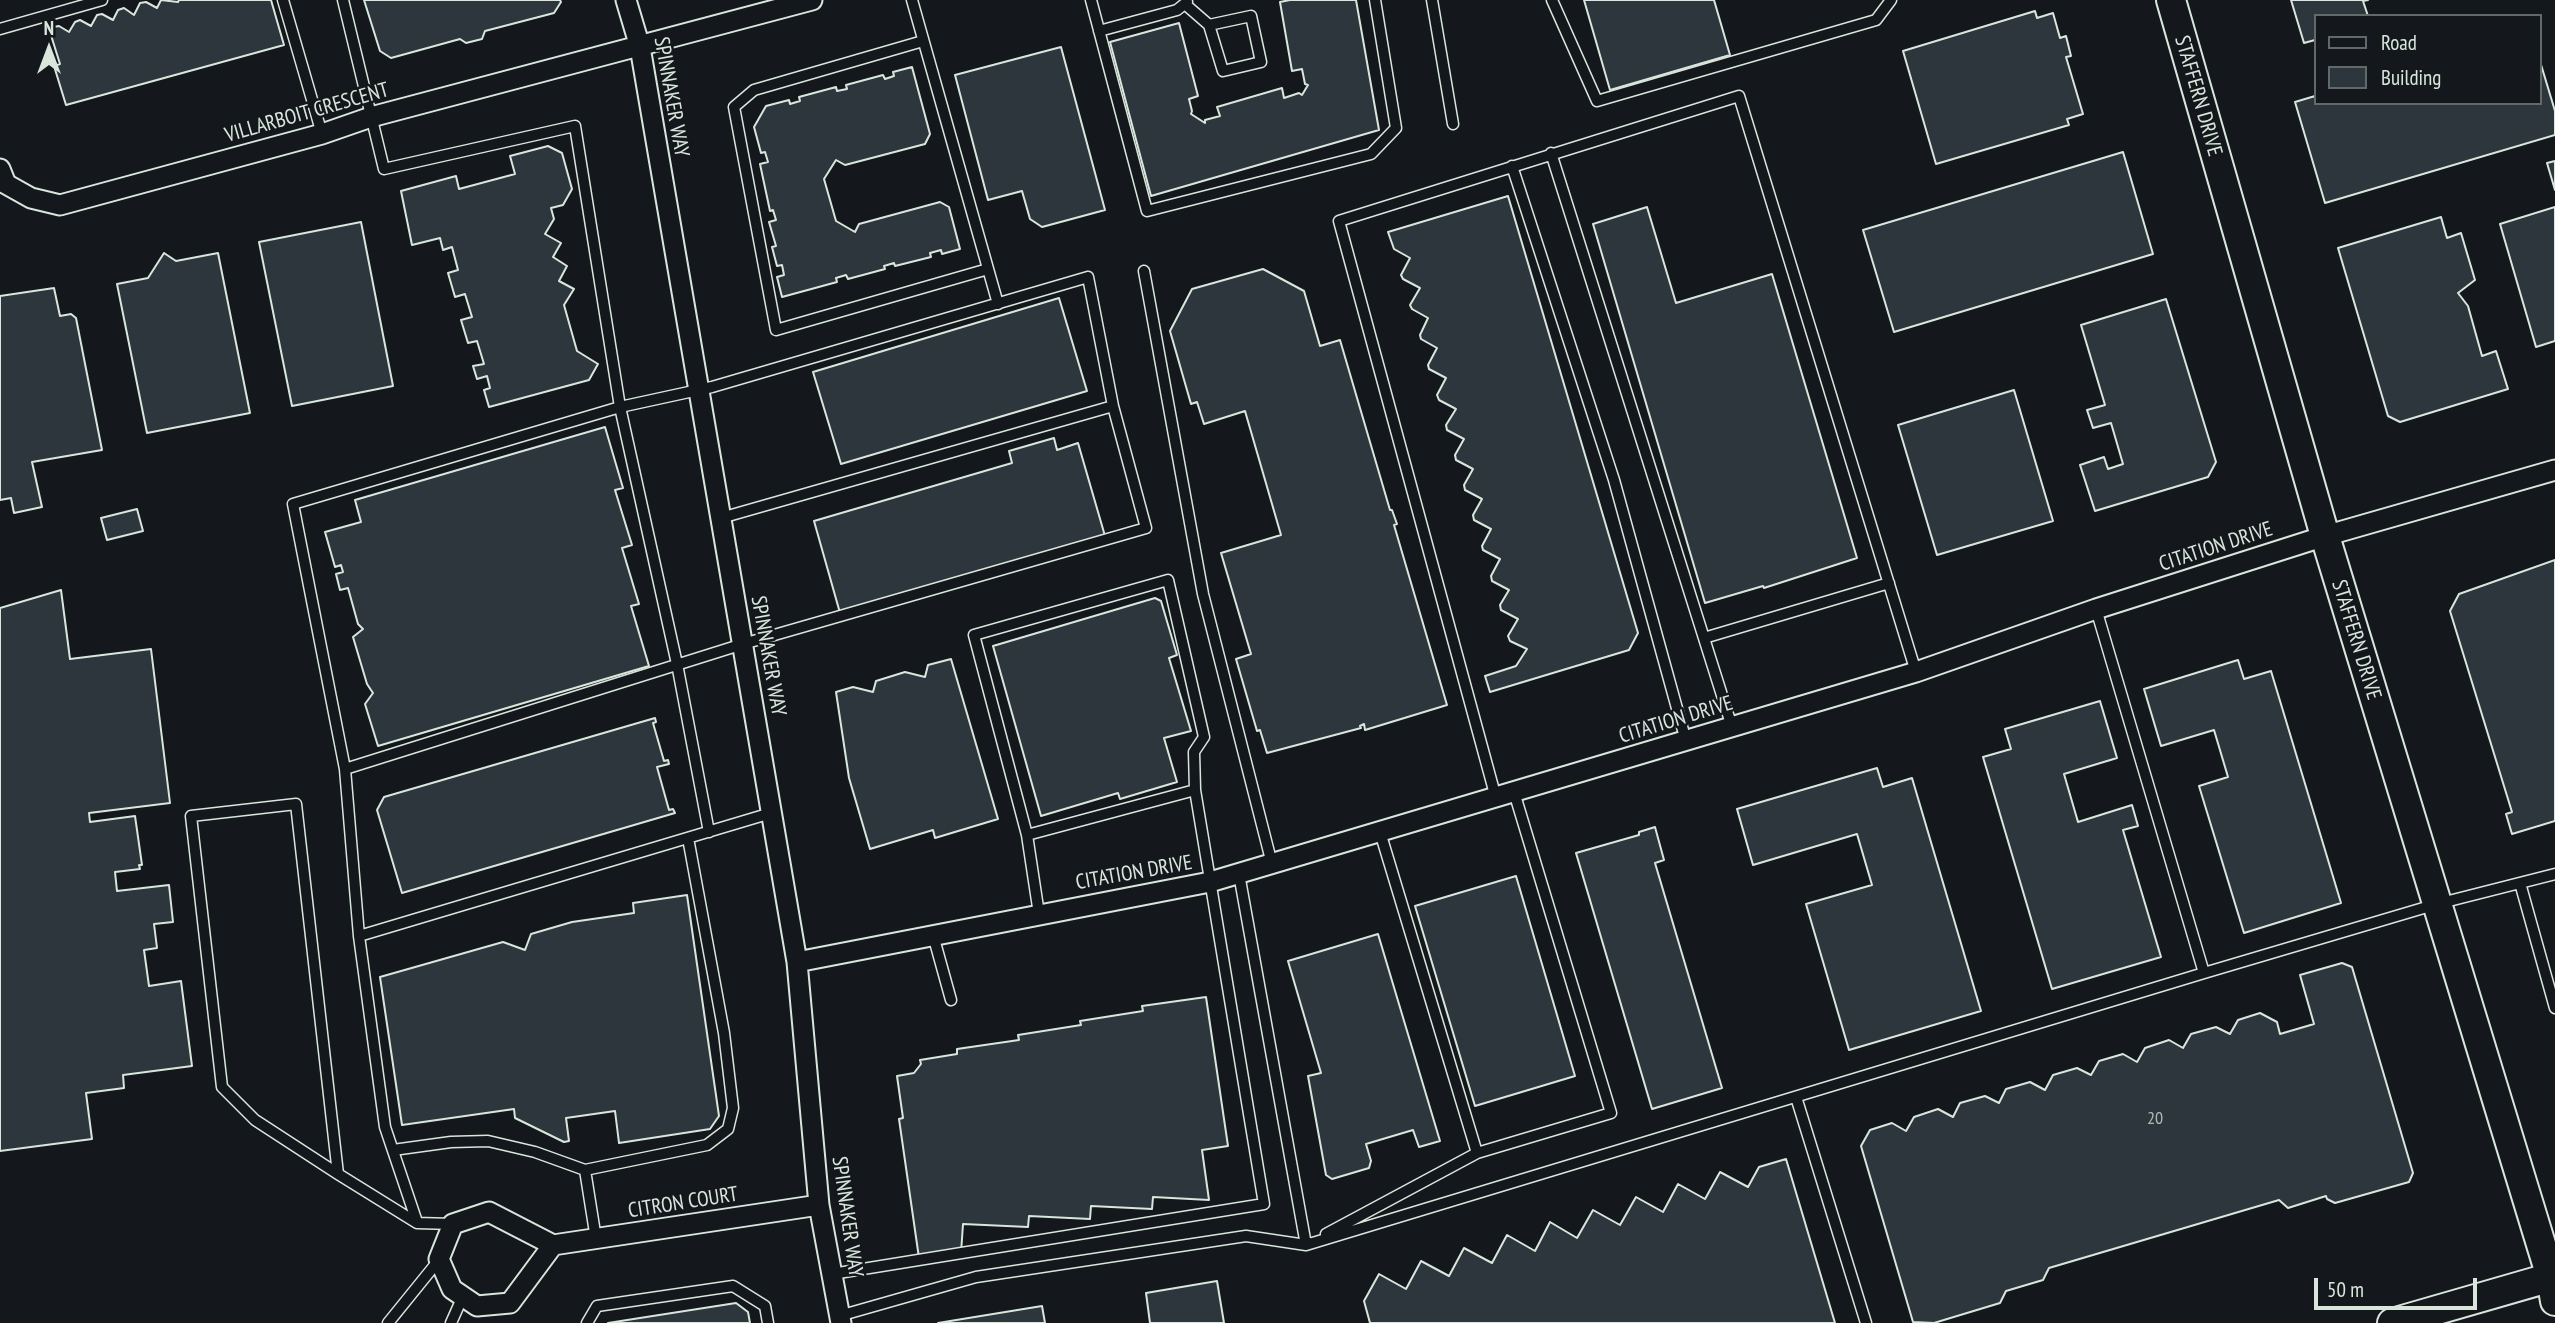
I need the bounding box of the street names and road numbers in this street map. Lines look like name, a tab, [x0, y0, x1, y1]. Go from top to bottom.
street label: STAFFERN DRIVE	[2169, 33, 2227, 159]
street label: SPINNAKER WAY	[648, 35, 694, 159]
street label: VILLARBOIT CRESCENT	[222, 78, 392, 148]
street label: CITATION DRIVE	[2156, 517, 2276, 577]
street label: STAFFERN DRIVE	[2326, 577, 2386, 703]
street label: SPINNAKER WAY	[745, 594, 791, 718]
street label: CITATION DRIVE	[1616, 691, 1736, 749]
street label: CITATION DRIVE	[1074, 850, 1194, 896]
street label: SPINNAKER WAY	[826, 1155, 868, 1279]
street label: CITRON COURT	[626, 1182, 740, 1224]

